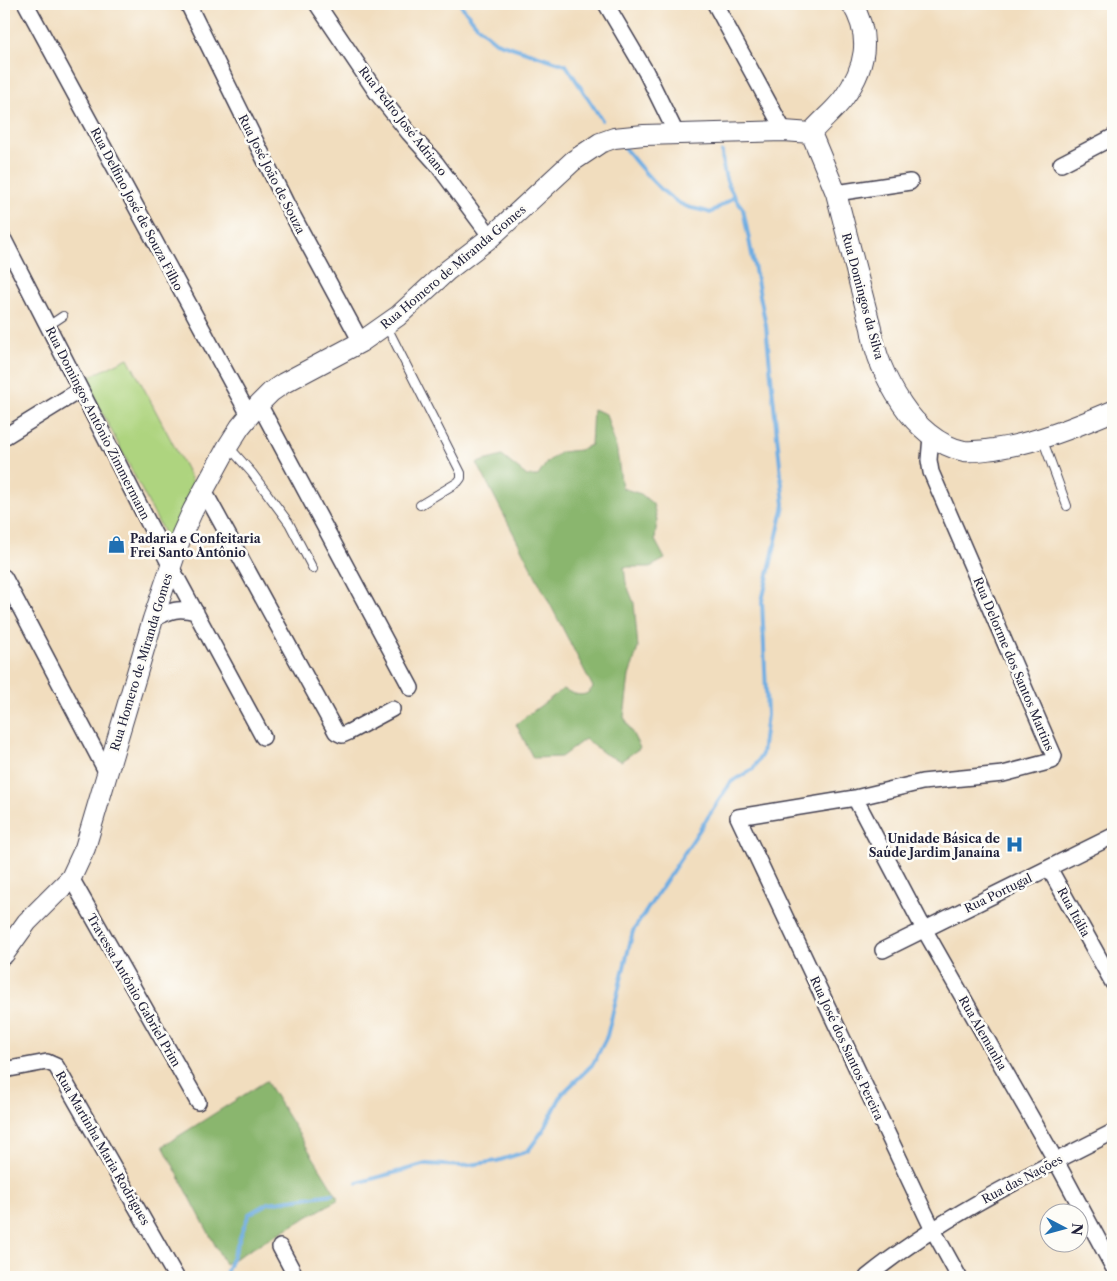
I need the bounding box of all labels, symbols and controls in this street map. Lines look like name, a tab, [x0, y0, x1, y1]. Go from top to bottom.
street label: Rua Pedro José Adriano	[356, 63, 450, 179]
street label: Rua José João de Souza	[235, 112, 309, 237]
street label: Rua Delfino José de Souza Filho	[88, 125, 186, 293]
street label: Rua Homero de Miranda Gomes	[377, 202, 529, 332]
street label: Rua Domingos da Silva	[839, 231, 887, 362]
street label: Rua Domingos Antônio Zimmermann	[43, 324, 154, 522]
place label: Padaria e Confeitaria Frei Santo Antônio	[130, 531, 262, 560]
shop icon: Padaria e Confeitaria Frei Santo Antônio	[106, 535, 126, 555]
street label: Rua Homero de Miranda Gomes	[107, 571, 175, 753]
street label: Rua Delorme dos Santos Martins	[971, 575, 1057, 753]
place label: Unidade Básica de Saúde Jardim Janaína	[869, 831, 1001, 860]
hospital icon: Unidade Básica de Saúde Jardim Janaína	[1004, 835, 1024, 855]
street label: Rua Portugal	[962, 870, 1035, 916]
street label: Rua Itália	[1054, 885, 1094, 940]
street label: Travessa Antônio Gabriel Prim	[84, 911, 184, 1069]
street label: Rua José dos Santos Pereira	[807, 974, 887, 1123]
street label: Rua Alemanha	[956, 993, 1011, 1073]
street label: Rua Martinha Maria Rodrigues	[53, 1068, 153, 1228]
street label: Rua das Nações	[979, 1151, 1065, 1207]
north arrow	[1040, 1204, 1090, 1254]
text: N	[1067, 1222, 1087, 1236]

